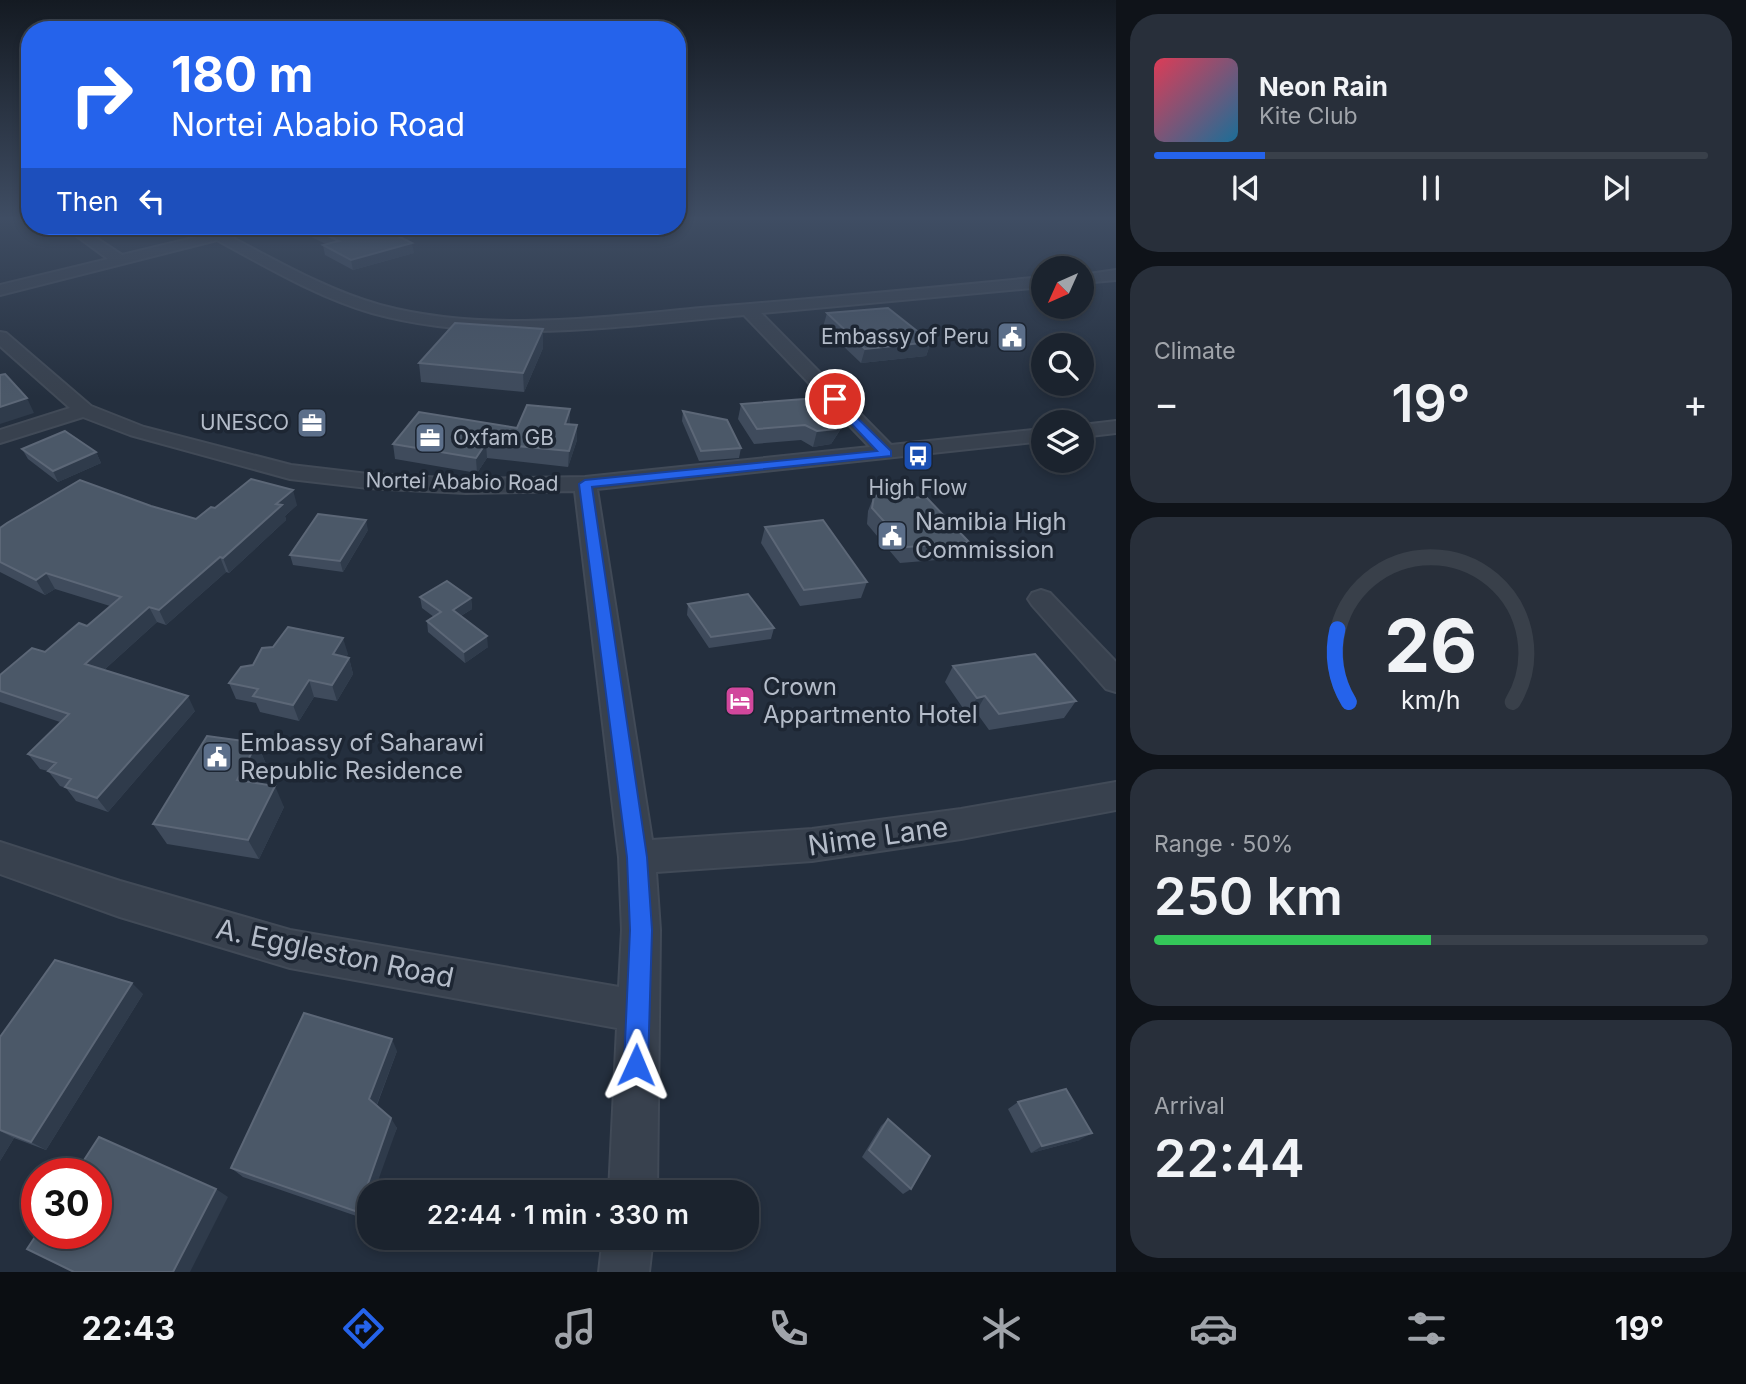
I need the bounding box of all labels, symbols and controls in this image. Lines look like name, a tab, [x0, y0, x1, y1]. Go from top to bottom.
text: 180 m	[171, 45, 313, 104]
icon: right	[56, 49, 147, 140]
text: Neon Rain	[1259, 71, 1388, 102]
text: Kite Club	[1259, 102, 1358, 130]
text: Nortei Ababio Road	[171, 105, 465, 144]
icon: previous	[1227, 169, 1265, 207]
icon: pause	[1412, 169, 1450, 207]
icon: next	[1597, 169, 1635, 207]
icon: left	[133, 182, 171, 220]
text: Then	[56, 186, 119, 217]
north arrow	[1031, 256, 1094, 318]
map controls	[1031, 256, 1094, 473]
public building icon: Embassy of Peru	[995, 320, 1029, 354]
place label: Embassy of Peru	[821, 324, 989, 349]
button: search	[1031, 333, 1094, 396]
text: Climate	[1154, 337, 1236, 365]
pin	[805, 369, 865, 429]
text: 19°	[1391, 372, 1471, 435]
icon: arrive	[816, 380, 854, 418]
text: −	[1154, 380, 1179, 426]
text: +	[1683, 380, 1708, 426]
office icon: UNESCO	[295, 406, 329, 440]
place label: UNESCO	[200, 410, 289, 435]
button: layers	[1031, 410, 1094, 473]
office icon: Oxfam GB	[413, 421, 447, 455]
place label: Oxfam GB	[453, 425, 554, 450]
bus stop icon: High Flow	[901, 439, 935, 473]
street label: Nortei Ababio Road	[365, 467, 559, 496]
place label: High Flow	[869, 475, 967, 500]
place label: Namibia High Commission	[915, 507, 1067, 564]
public building icon: Namibia High Commission	[875, 519, 909, 553]
text: 26	[1384, 601, 1478, 690]
place label: Crown Appartmento Hotel	[763, 672, 978, 729]
hotel icon: Crown Appartmento Hotel	[723, 684, 757, 718]
text: km/h	[1401, 685, 1461, 715]
place label: Embassy of Saharawi Republic Residence	[240, 728, 484, 785]
public building icon: Embassy of Saharawi Republic Residence	[200, 740, 234, 774]
street label: Nime Lane	[806, 809, 950, 863]
text: Range · 50%	[1154, 830, 1293, 858]
text: 250 km	[1154, 865, 1343, 928]
street label: A. Eggleston Road	[213, 911, 457, 995]
position arrow	[599, 1028, 673, 1102]
text: Arrival	[1154, 1092, 1225, 1120]
text: 22:44	[1154, 1127, 1305, 1190]
speed limit sign: 30	[21, 1158, 112, 1249]
text: 22:44 · 1 min · 330 m	[427, 1199, 689, 1230]
icon: directions	[339, 1304, 388, 1353]
icon: music	[551, 1304, 600, 1353]
icon: phone	[764, 1304, 813, 1353]
icon: climate	[977, 1304, 1026, 1353]
icon: car	[1189, 1304, 1238, 1353]
icon: filters	[1402, 1304, 1451, 1353]
text: 22:43	[82, 1309, 175, 1348]
text: 19°	[1615, 1309, 1664, 1348]

